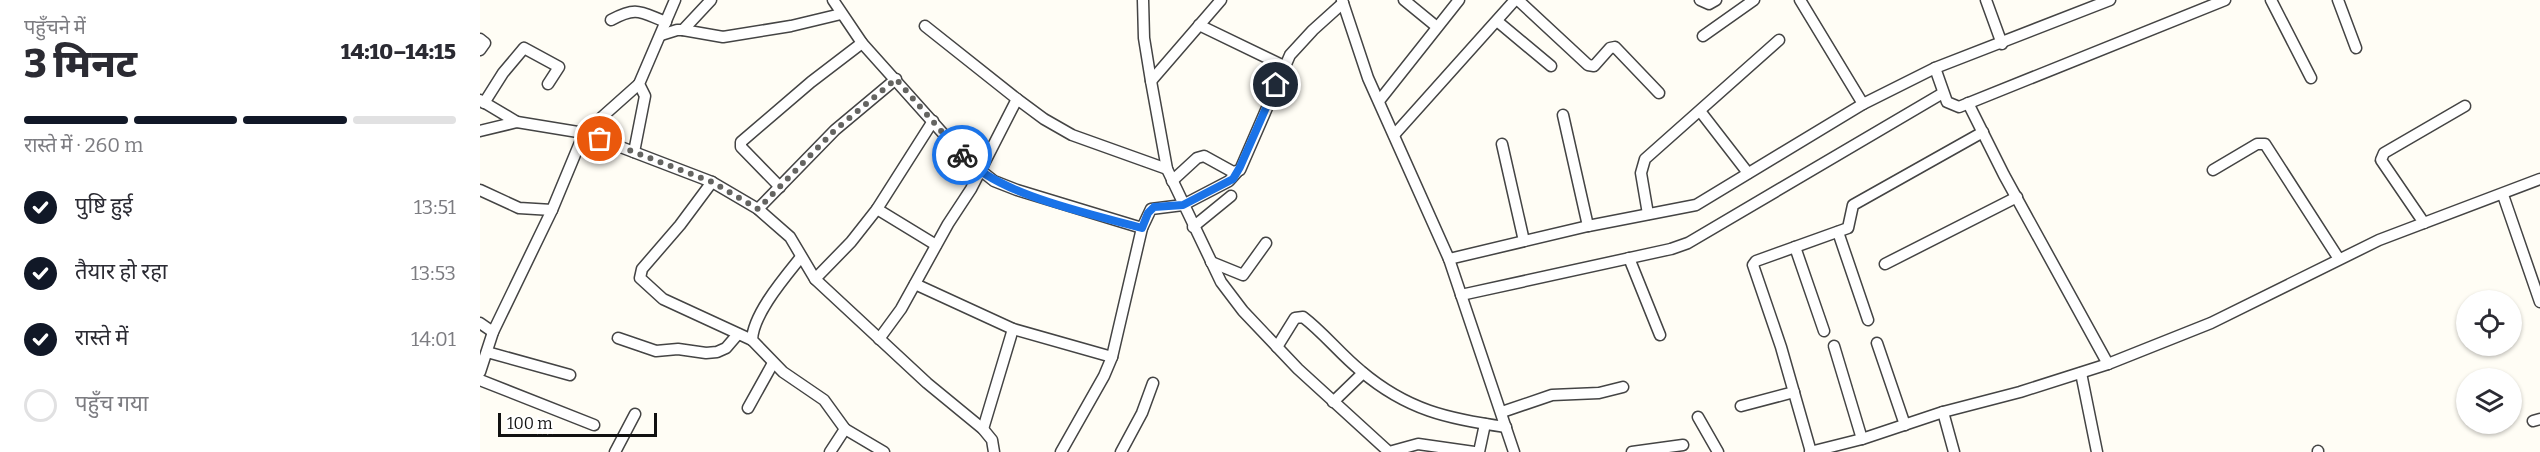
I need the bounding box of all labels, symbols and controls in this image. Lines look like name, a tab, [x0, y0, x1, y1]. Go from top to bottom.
text: पहुँचने में	[24, 15, 86, 39]
text: 14:10–14:15	[341, 38, 456, 65]
text: 3 मिनट	[24, 41, 137, 87]
pin	[1250, 59, 1301, 110]
icon: home	[1259, 68, 1292, 101]
pin	[574, 113, 625, 164]
icon: bag	[583, 122, 616, 155]
courier	[932, 125, 992, 185]
text: रास्ते में · 260 m	[24, 133, 143, 157]
icon: bike	[946, 139, 979, 172]
icon: check	[24, 191, 57, 224]
text: पुष्टि हुई	[75, 192, 133, 219]
text: 13:51	[414, 195, 456, 219]
icon: check	[24, 257, 57, 290]
text: तैयार हो रहा	[75, 258, 168, 285]
text: 13:53	[411, 261, 456, 285]
map controls	[2456, 290, 2522, 434]
button: locate	[2456, 290, 2522, 356]
icon: check	[24, 323, 57, 356]
text: रास्ते में	[75, 324, 128, 351]
text: 14:01	[411, 327, 456, 351]
button: layers	[2456, 368, 2522, 434]
text: पहुँच गया	[75, 390, 148, 417]
scale bar	[498, 410, 657, 438]
text: 100 m	[507, 414, 552, 433]

